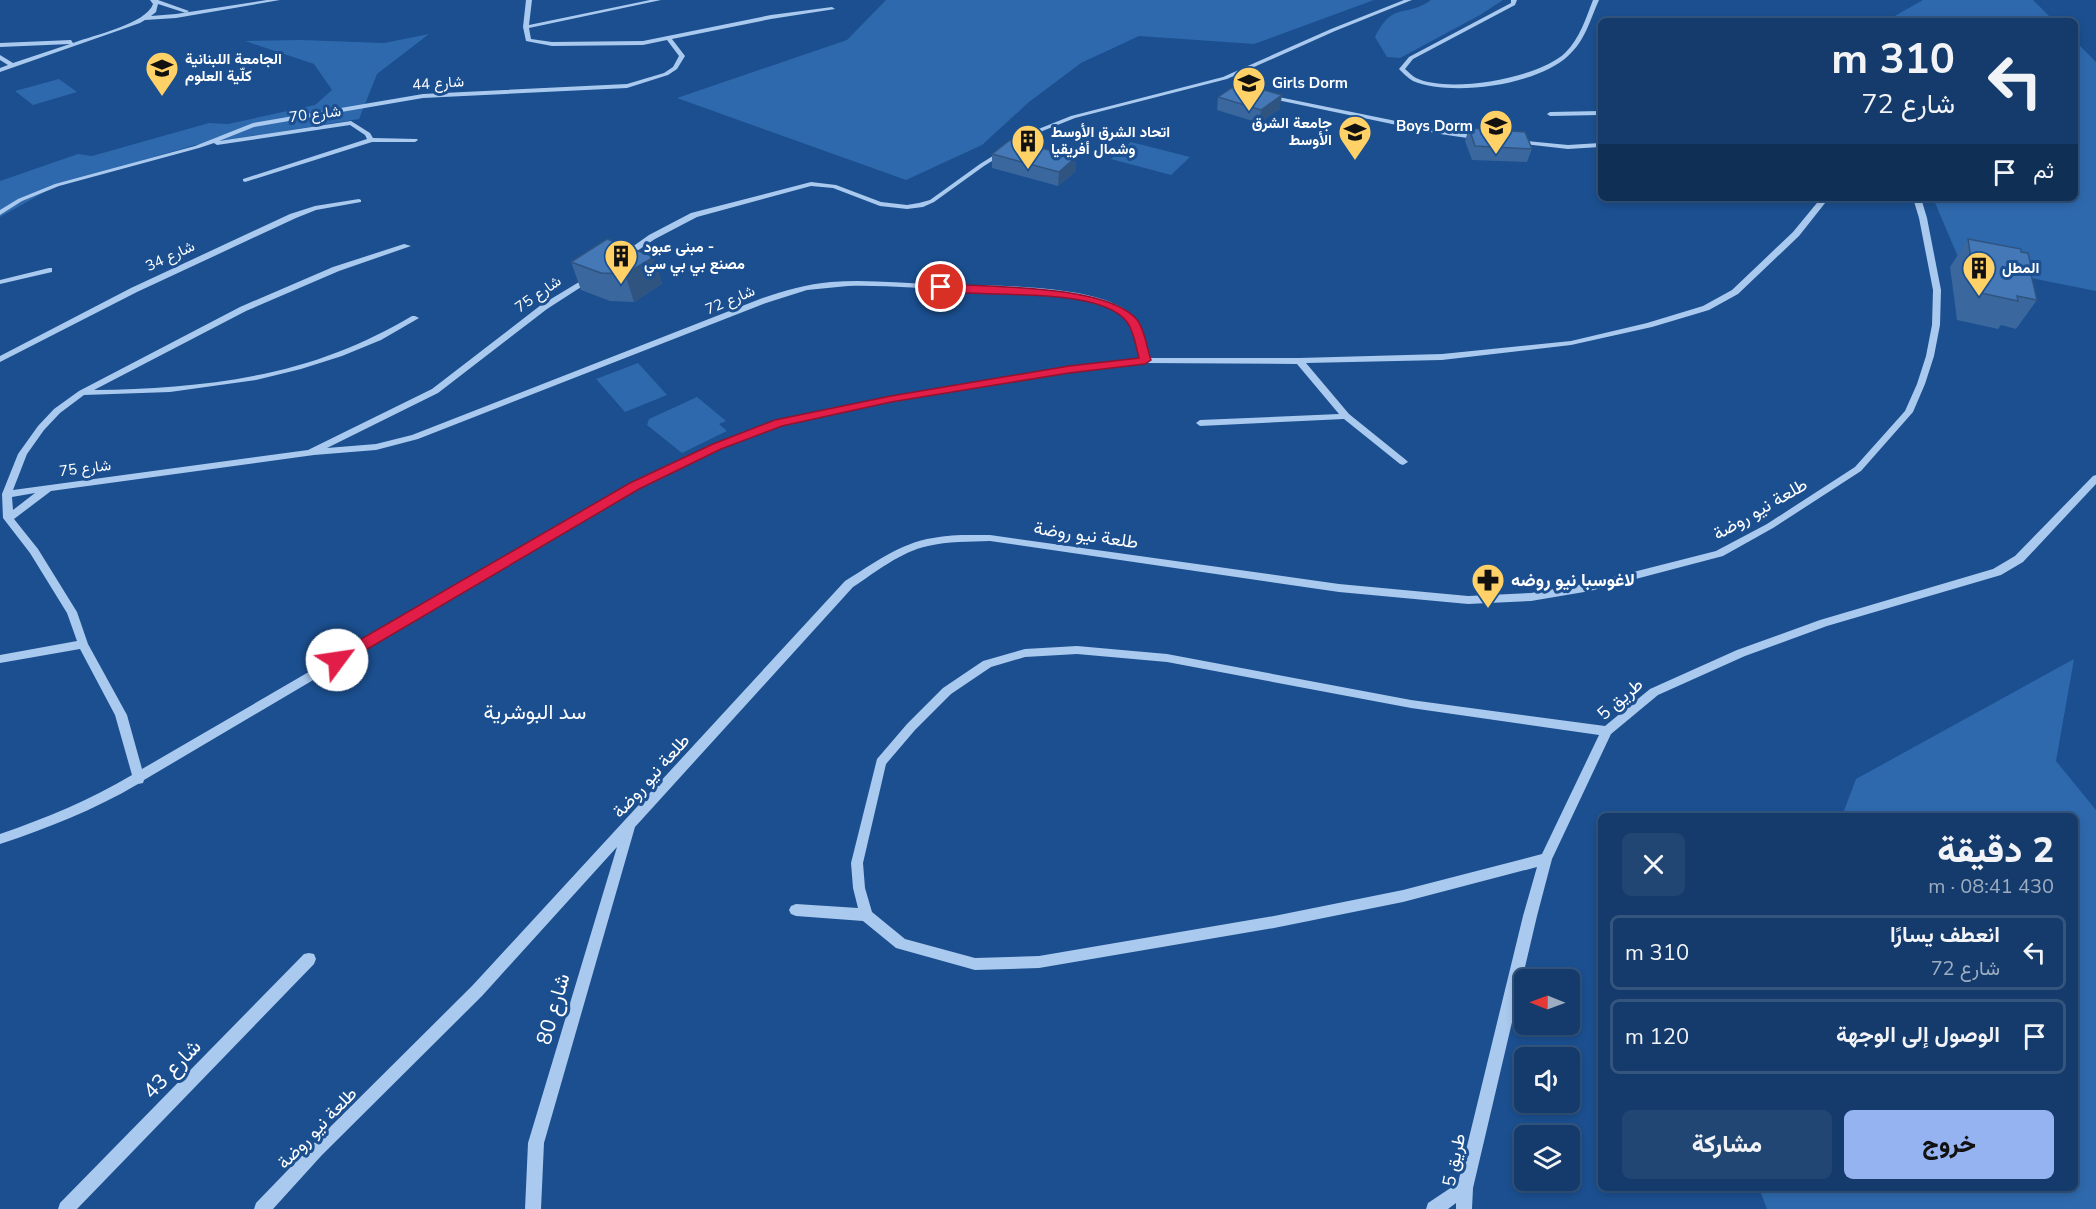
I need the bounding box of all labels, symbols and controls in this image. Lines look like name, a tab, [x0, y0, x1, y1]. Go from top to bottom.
text: 310 m	[1831, 31, 1955, 88]
icon: left	[1976, 42, 2054, 120]
place label: الجامعة اللبنانية كلّية العلوم	[185, 49, 282, 86]
school or university icon: الجامعة اللبنانية كلّية العلوم	[144, 50, 180, 97]
school or university icon: Girls Dorm	[1231, 65, 1267, 112]
street label: شارع 44	[411, 71, 465, 96]
place label: Girls Dorm	[1272, 73, 1348, 93]
text: شارع 72	[1861, 86, 1955, 123]
street label: شارع 70	[288, 101, 342, 128]
school or university icon: Boys Dorm	[1478, 108, 1514, 155]
place label: جامعة الشرق الأوسط	[1252, 113, 1332, 150]
school or university icon: جامعة الشرق الأوسط	[1337, 114, 1373, 161]
place label: Boys Dorm	[1396, 116, 1473, 136]
place label: اتحاد الشرق الأوسط وشمال أفريقيا	[1051, 122, 1170, 159]
building icon: اتحاد الشرق الأوسط وشمال أفريقيا	[1010, 123, 1046, 170]
icon: arrive	[1988, 156, 2021, 189]
text: ثم	[2033, 156, 2054, 186]
street label: شارع 34	[142, 236, 198, 277]
place label: مبنى عبود - مصنع بي بي سي	[644, 237, 745, 277]
building icon: مبنى عبود - مصنع بي بي سي	[603, 238, 639, 285]
building icon: المطل	[1961, 250, 1997, 297]
place label: المطل	[2002, 258, 2039, 278]
pin	[915, 261, 966, 312]
icon: arrive	[924, 270, 957, 303]
street label: شارع 75	[511, 271, 566, 318]
street label: شارع 72	[702, 281, 758, 320]
street label: شارع 75	[58, 455, 112, 482]
street label: طلعة نيو روضة	[1708, 472, 1812, 546]
street label: طلعة نيو روضة	[1032, 516, 1140, 554]
pharmacy icon: لاغوسبا نيو روضه	[1470, 562, 1506, 609]
place label: لاغوسبا نيو روضه	[1511, 568, 1635, 592]
position arrow	[305, 628, 369, 692]
street label: طريق 5	[1592, 672, 1648, 726]
district label: سد البوشرية	[484, 698, 586, 726]
street label: طلعة نيو روضة	[607, 729, 695, 823]
text: 2 دقيقة	[1937, 826, 2054, 875]
button: close	[1622, 833, 1685, 896]
text: 430 m · 08:41	[1928, 873, 2054, 900]
text: انعطف يسارًا	[1890, 920, 2000, 950]
icon: left	[2018, 936, 2051, 969]
text: 310 m	[1625, 938, 1689, 968]
text: شارع 72	[1931, 955, 2000, 982]
north arrow	[1514, 969, 1580, 1035]
map controls	[1514, 969, 1580, 1191]
street label: شارع 80	[530, 970, 576, 1048]
text: الوصول إلى الوجهة	[1836, 1020, 2000, 1050]
icon: arrive	[2018, 1020, 2051, 1053]
text: 120 m	[1625, 1022, 1689, 1052]
street label: شارع 43	[137, 1033, 207, 1105]
button: sound	[1514, 1047, 1580, 1113]
street label: طلعة نيو روضة	[272, 1082, 362, 1174]
button: مشاركة	[1622, 1110, 1832, 1179]
button: خروج	[1844, 1110, 2054, 1179]
button: layers	[1514, 1125, 1580, 1191]
street label: طريق 5	[1437, 1131, 1471, 1189]

